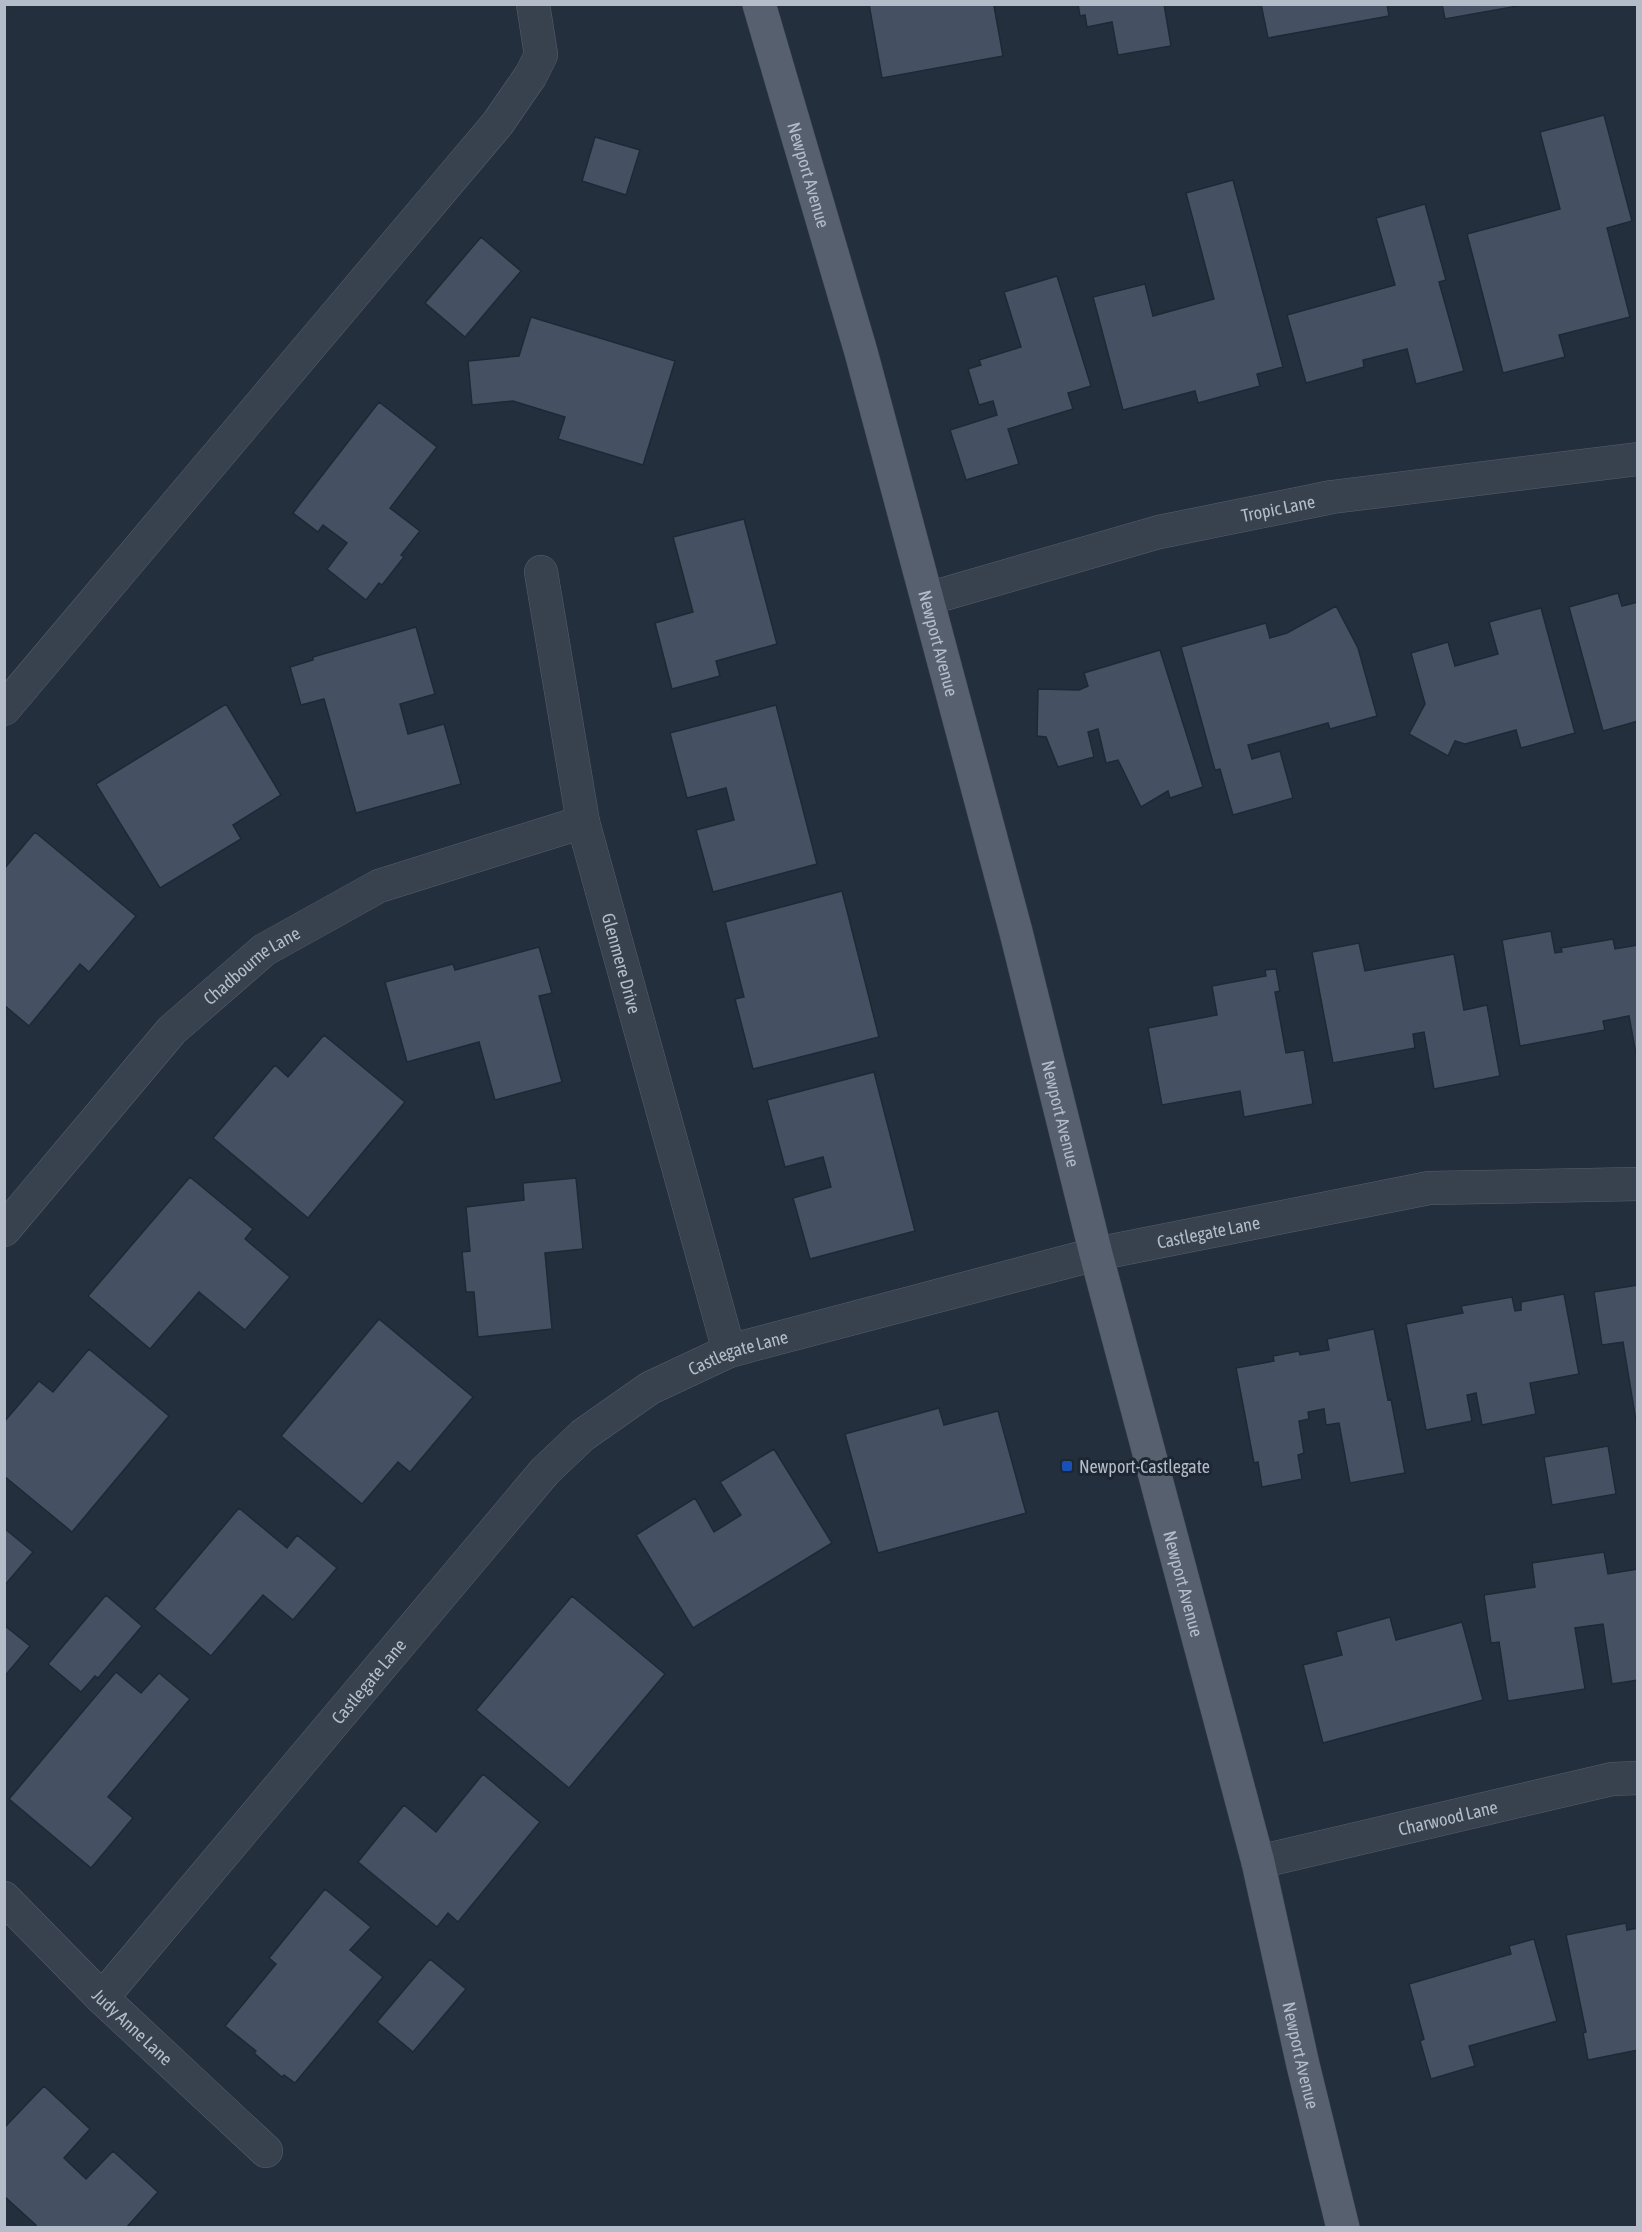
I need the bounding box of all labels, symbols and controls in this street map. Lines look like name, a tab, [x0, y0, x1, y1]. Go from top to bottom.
street label: Newport Avenue	[784, 120, 834, 230]
street label: Tropic Lane	[1239, 490, 1317, 526]
street label: Newport Avenue	[915, 588, 963, 699]
street label: Glenmere Drive	[598, 911, 646, 1016]
street label: Chadbourne Lane	[199, 922, 303, 1009]
street label: Newport Avenue	[1038, 1058, 1084, 1169]
street label: Castlegate Lane	[1155, 1211, 1262, 1252]
street label: Castlegate Lane	[685, 1325, 790, 1379]
place label: Newport-Castlegate	[1079, 1456, 1210, 1477]
marker: Newport-Castlegate	[1060, 1459, 1074, 1473]
street label: Newport Avenue	[1160, 1528, 1208, 1639]
street label: Castlegate Lane	[327, 1634, 410, 1728]
street label: Charwood Lane	[1396, 1796, 1500, 1839]
street label: Judy Anne Lane	[88, 1984, 177, 2069]
street label: Newport Avenue	[1279, 2000, 1324, 2111]

